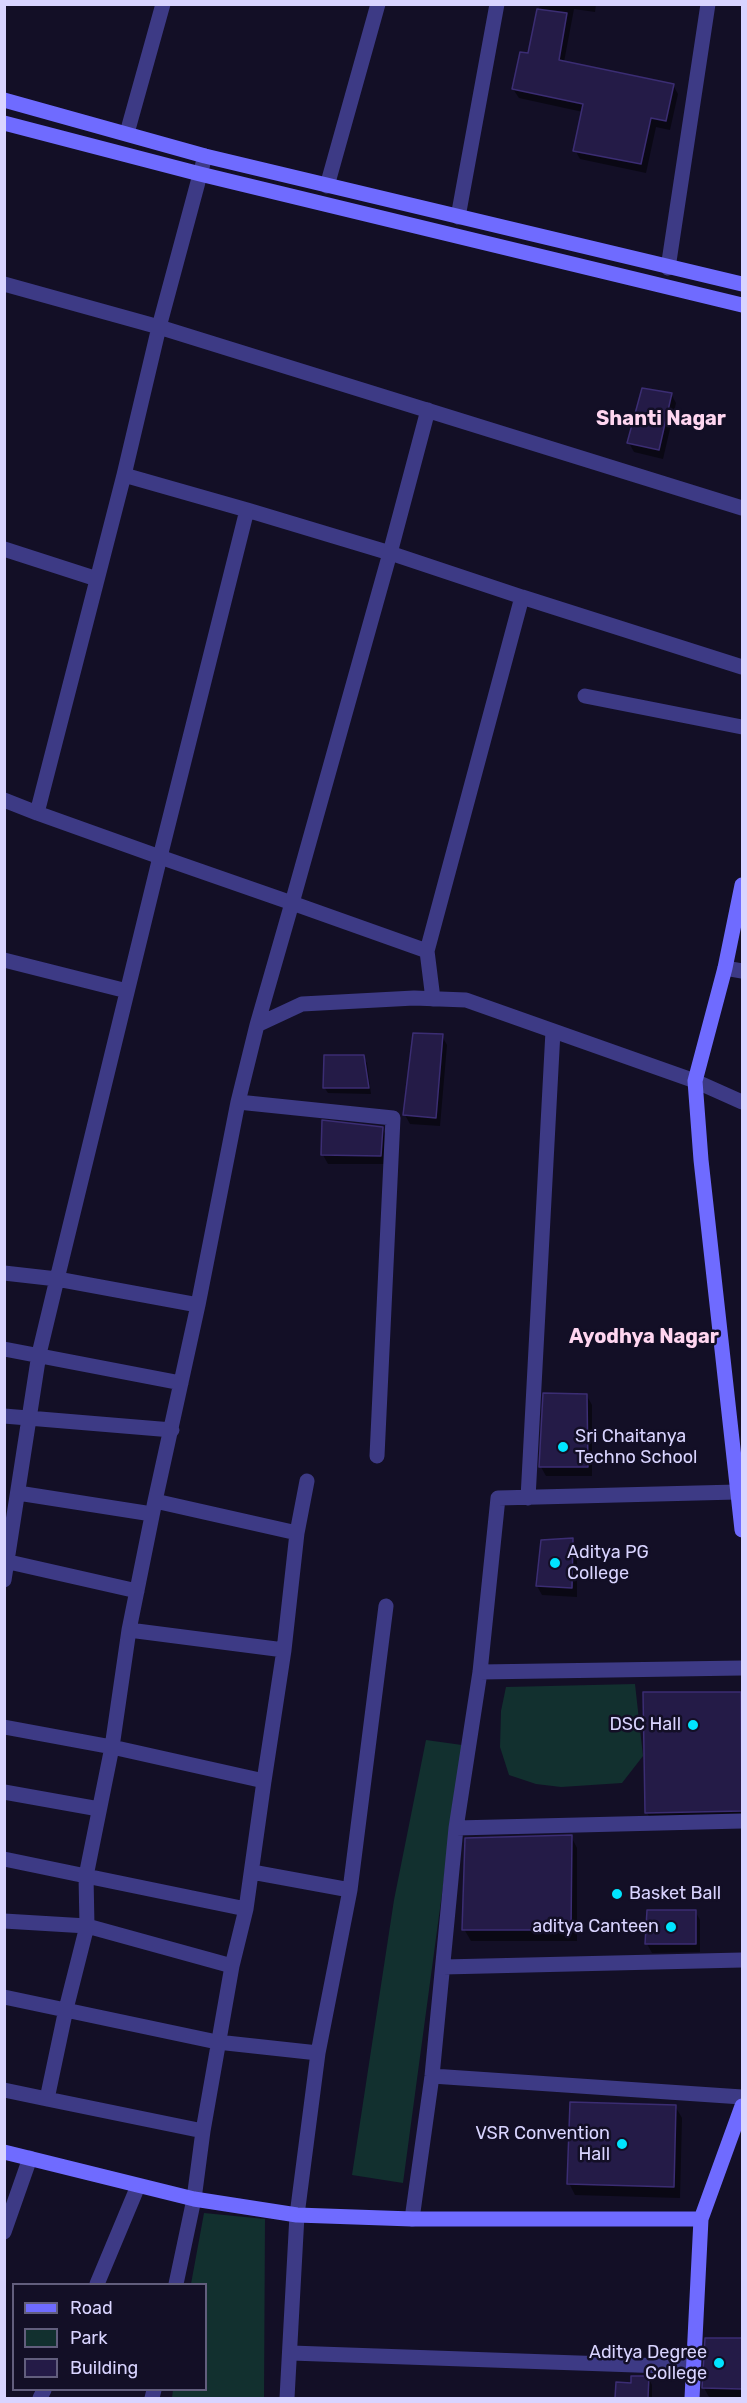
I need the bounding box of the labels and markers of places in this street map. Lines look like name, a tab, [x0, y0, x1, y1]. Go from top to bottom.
place label: Sri Chaitanya Techno School	[575, 1426, 697, 1468]
marker: Sri Chaitanya Techno School	[556, 1440, 570, 1454]
place label: Aditya PG College	[567, 1542, 649, 1584]
marker: Aditya PG College	[548, 1556, 562, 1570]
place label: DSC Hall	[609, 1714, 681, 1736]
marker: DSC Hall	[686, 1718, 700, 1732]
place label: Basket Ball	[629, 1883, 721, 1905]
marker: Basket Ball	[610, 1887, 624, 1901]
place label: aditya Canteen	[532, 1916, 659, 1938]
marker: aditya Canteen	[664, 1920, 678, 1934]
place label: VSR Convention Hall	[475, 2123, 610, 2166]
marker: VSR Convention Hall	[615, 2137, 629, 2151]
place label: Aditya Degree College	[589, 2342, 707, 2384]
marker: Aditya Degree College	[712, 2356, 726, 2370]

